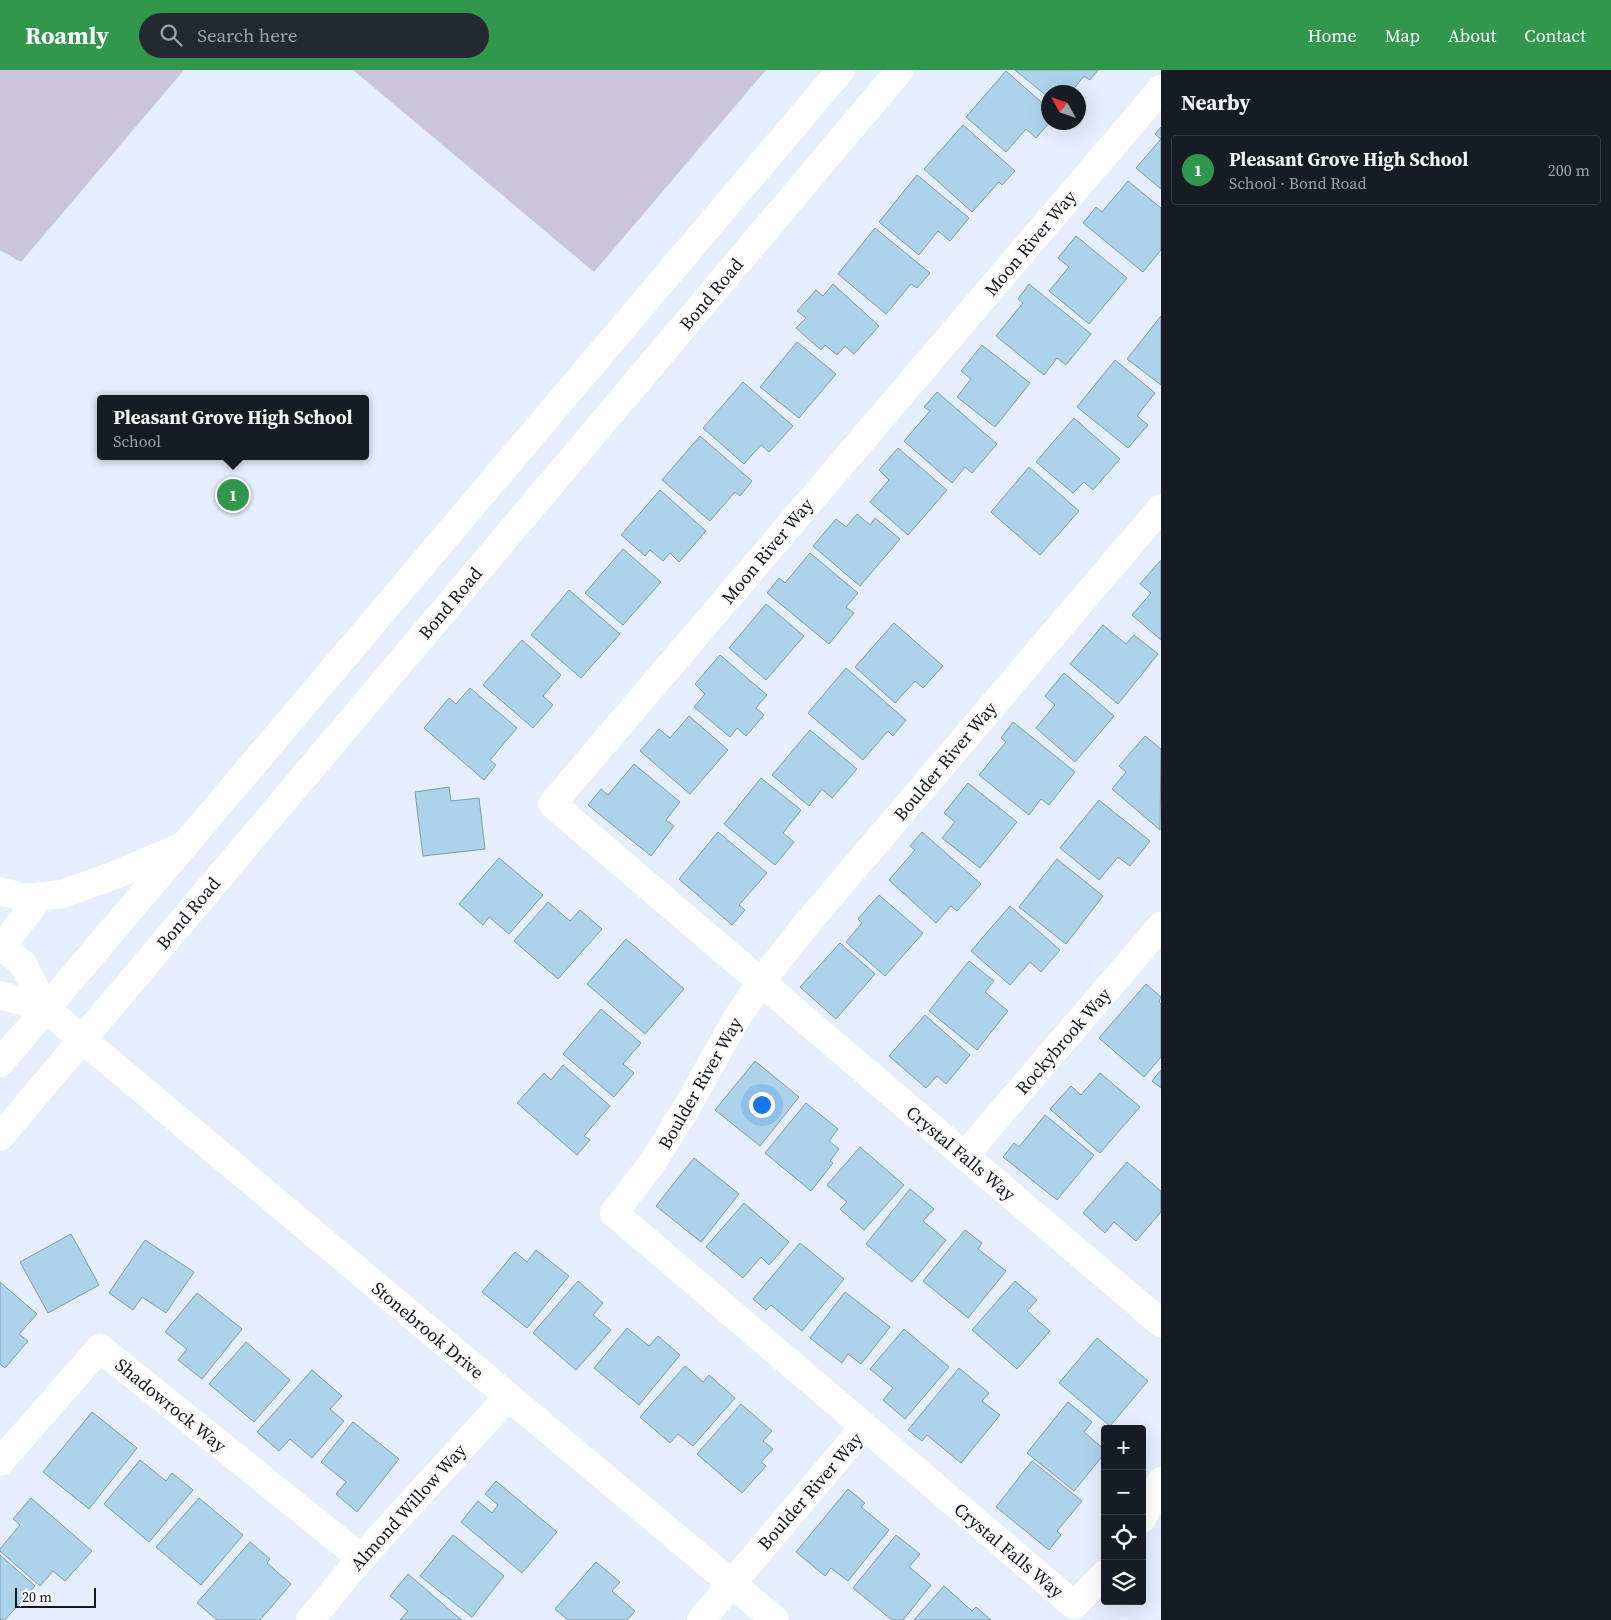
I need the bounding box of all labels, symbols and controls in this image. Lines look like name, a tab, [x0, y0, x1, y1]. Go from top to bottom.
search box	[139, 13, 489, 58]
text: Roamly	[25, 19, 109, 52]
icon: search	[157, 21, 185, 49]
text: Search here	[197, 22, 297, 48]
text: Home	[1308, 23, 1357, 48]
text: Map	[1385, 23, 1420, 48]
text: About	[1448, 23, 1496, 48]
text: Contact	[1524, 23, 1586, 48]
north arrow	[1041, 85, 1086, 130]
text: Nearby	[1181, 88, 1251, 117]
text: Pleasant Grove High School	[1229, 146, 1468, 172]
text: 1	[1194, 159, 1202, 181]
text: 200 m	[1548, 159, 1590, 181]
text: School · Bond Road	[1229, 172, 1366, 194]
street label: Moon River Way	[978, 184, 1082, 301]
street label: Bond Road	[673, 253, 749, 335]
popup	[97, 395, 369, 460]
text: Pleasant Grove High School	[113, 404, 353, 430]
text: School	[113, 430, 161, 452]
pin: 1	[217, 476, 249, 514]
street label: Moon River Way	[715, 492, 819, 609]
street label: Bond Road	[412, 562, 488, 644]
street label: Boulder River Way	[888, 696, 1003, 826]
street label: Bond Road	[150, 872, 226, 954]
street label: Rockybrook Way	[1010, 982, 1117, 1100]
street label: Boulder River Way	[652, 1012, 748, 1153]
your location	[749, 1092, 775, 1118]
street label: Crystal Falls Way	[901, 1100, 1022, 1207]
street label: Stonebrook Drive	[367, 1276, 489, 1384]
street label: Shadowrock Way	[110, 1352, 233, 1458]
map controls	[1101, 1425, 1146, 1605]
button: +	[1101, 1425, 1146, 1470]
street label: Boulder River Way	[752, 1426, 869, 1555]
street label: Almond Willow Way	[344, 1438, 472, 1576]
button: −	[1101, 1470, 1146, 1515]
street label: Crystal Falls Way	[949, 1497, 1070, 1604]
button: locate	[1101, 1515, 1146, 1560]
button: layers	[1101, 1560, 1146, 1605]
scale bar	[15, 1585, 96, 1608]
text: 20 m	[22, 1587, 52, 1607]

